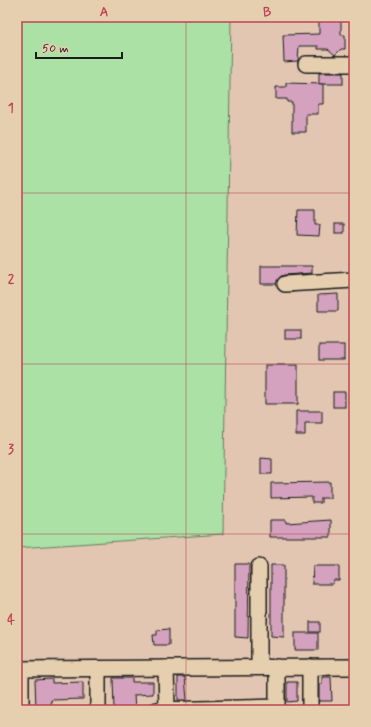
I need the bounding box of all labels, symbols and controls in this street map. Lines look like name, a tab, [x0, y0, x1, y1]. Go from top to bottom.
text: A	[100, 4, 108, 21]
text: B	[263, 4, 272, 21]
scale bar	[36, 34, 122, 60]
text: 50 m	[42, 41, 69, 57]
text: 1	[8, 100, 14, 117]
text: 2	[8, 271, 15, 288]
text: 3	[8, 441, 14, 458]
text: 4	[7, 612, 15, 629]

